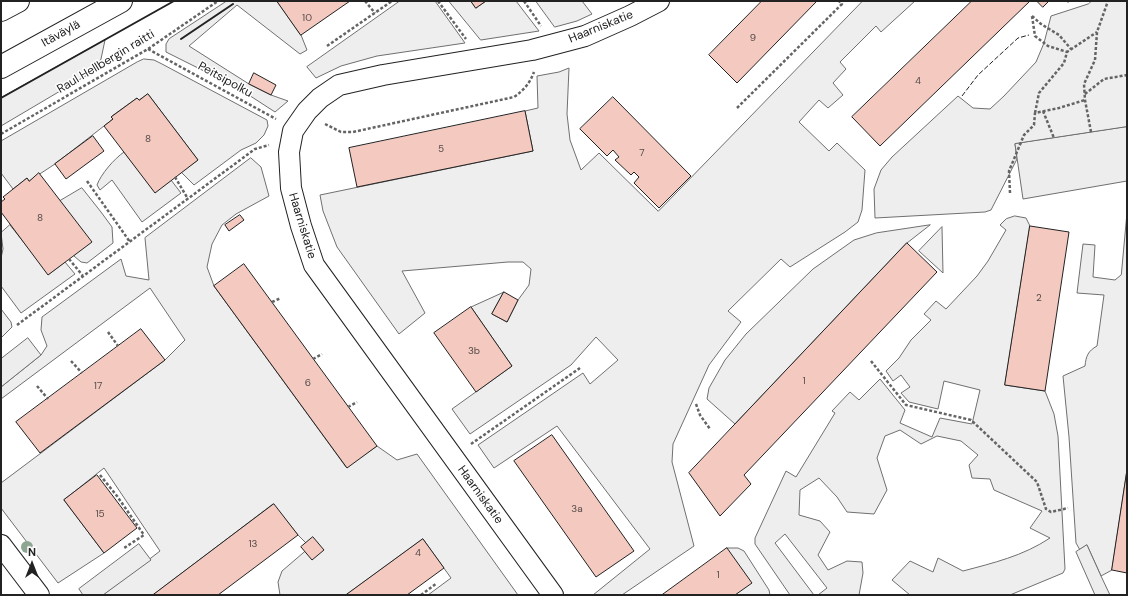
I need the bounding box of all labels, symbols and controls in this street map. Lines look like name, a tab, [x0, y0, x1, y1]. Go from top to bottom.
street label: Haarniskatie	[567, 8, 635, 46]
house number: 10	[302, 12, 312, 24]
street label: Itäväylä	[39, 18, 83, 50]
street label: Raul Hellbergin raitti	[55, 27, 157, 97]
house number: 9	[750, 32, 756, 44]
street label: Peitsipolku	[195, 59, 255, 101]
house number: 4	[915, 75, 921, 87]
house number: 8	[145, 133, 151, 145]
house number: 5	[438, 143, 444, 155]
house number: 7	[639, 147, 645, 159]
street label: Haarniskatie	[285, 191, 319, 261]
house number: 8	[37, 212, 43, 224]
house number: 2	[1036, 292, 1042, 304]
house number: 3b	[468, 345, 480, 357]
house number: 1	[802, 375, 806, 387]
house number: 6	[305, 377, 311, 389]
house number: 17	[94, 380, 102, 392]
street label: Haarniskatie	[454, 463, 506, 527]
house number: 3a	[571, 503, 583, 515]
house number: 15	[95, 508, 105, 520]
house number: 13	[248, 538, 258, 550]
north arrow	[12, 544, 52, 584]
text: N	[28, 545, 36, 559]
house number: 4	[415, 547, 421, 559]
house number: 1	[716, 569, 720, 581]

